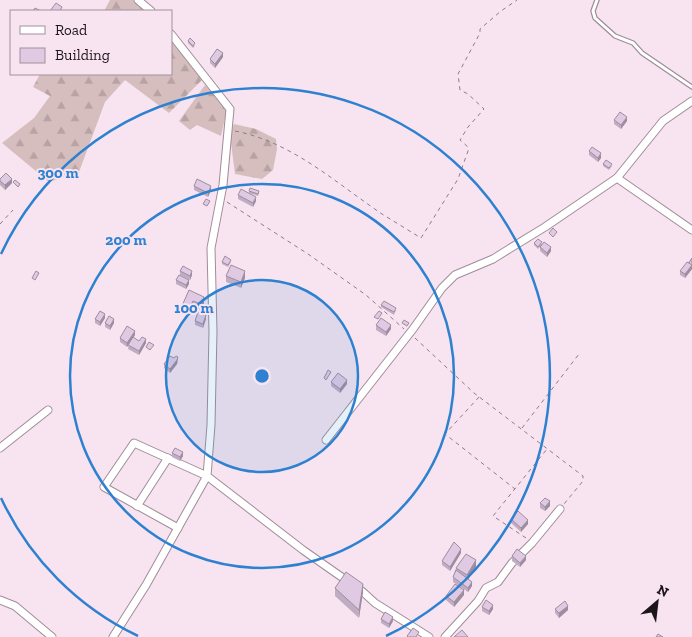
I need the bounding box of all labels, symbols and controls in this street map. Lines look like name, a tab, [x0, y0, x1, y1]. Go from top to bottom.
legend	[10, 10, 172, 75]
text: Road	[55, 21, 88, 39]
text: Building	[55, 46, 110, 64]
text: 300 m	[37, 164, 79, 182]
text: 200 m	[105, 231, 147, 249]
text: 100 m	[174, 299, 214, 317]
centre of rings	[253, 367, 271, 385]
north arrow	[632, 577, 682, 627]
text: N	[654, 581, 672, 601]

